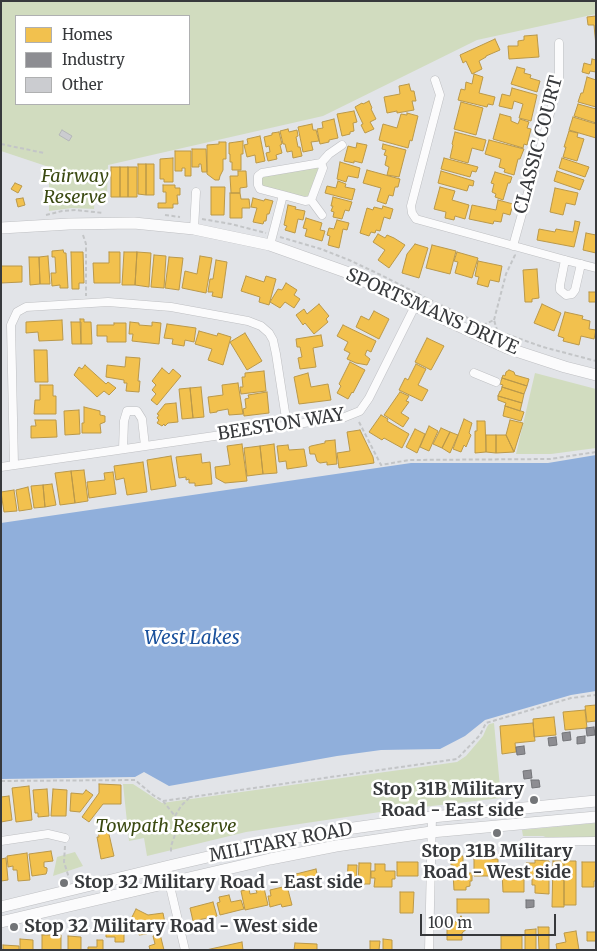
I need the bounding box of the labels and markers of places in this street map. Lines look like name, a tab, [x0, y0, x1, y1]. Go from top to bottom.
place label: Stop 31B Military Road - East side	[373, 779, 524, 822]
marker: Stop 31B Military Road - East side	[528, 794, 540, 806]
marker: Stop 31B Military Road - West side	[491, 827, 503, 839]
place label: Stop 31B Military Road - West side	[421, 841, 573, 884]
place label: Stop 32 Military Road - East side	[74, 872, 363, 894]
marker: Stop 32 Military Road - East side	[58, 877, 70, 889]
place label: Stop 32 Military Road - West side	[24, 916, 318, 938]
marker: Stop 32 Military Road - West side	[8, 921, 20, 933]

